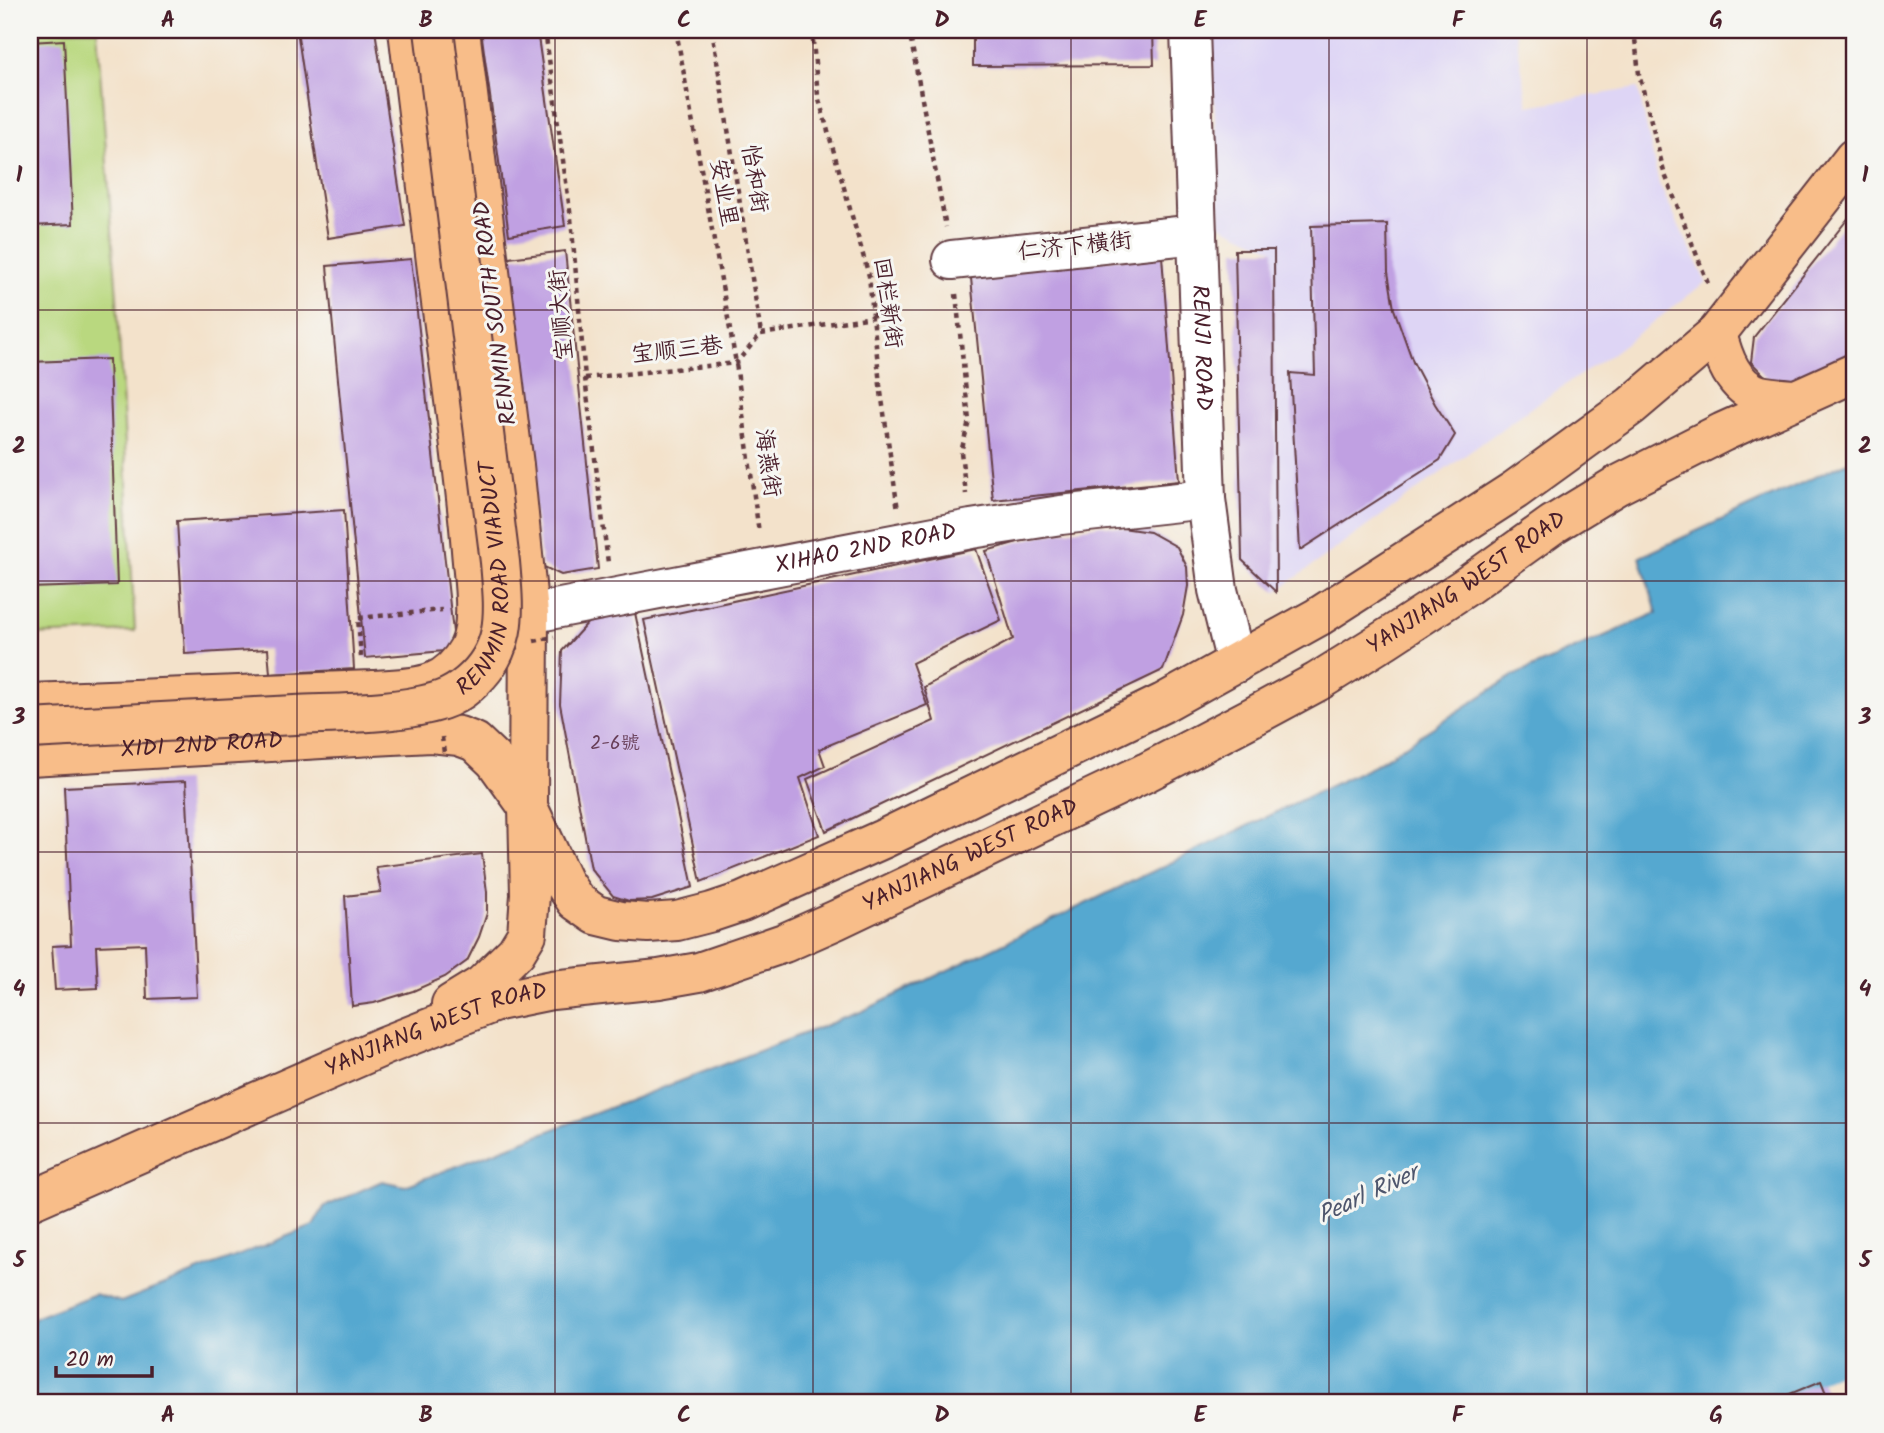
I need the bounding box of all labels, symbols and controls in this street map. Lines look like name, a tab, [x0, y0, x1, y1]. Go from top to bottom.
text: A	[161, 3, 175, 39]
text: B	[419, 3, 433, 39]
text: C	[677, 3, 691, 39]
text: D	[934, 3, 950, 39]
text: E	[1194, 3, 1208, 39]
text: F	[1452, 3, 1466, 39]
text: G	[1709, 3, 1723, 39]
street label: 怡和街	[731, 142, 777, 216]
street label: 安业里	[699, 156, 747, 230]
text: 1	[16, 158, 23, 194]
text: 1	[1862, 158, 1869, 194]
street label: RENMIN SOUTH ROAD	[464, 199, 528, 427]
street label: 仁济下横街	[1016, 223, 1134, 271]
street label: 回栏新街	[863, 255, 911, 351]
street label: 宝顺大街	[540, 268, 584, 362]
street label: RENJI ROAD	[1181, 284, 1221, 412]
street label: 宝顺三巷	[629, 328, 726, 374]
street label: 海燕街	[744, 426, 790, 500]
text: 2	[12, 429, 26, 465]
text: 2	[1858, 429, 1872, 465]
street label: RENMIN ROAD VIADUCT	[449, 457, 521, 706]
street label: YANJIANG WEST ROAD	[1360, 502, 1574, 665]
street label: XIHAO 2ND ROAD	[772, 514, 960, 584]
text: 3	[12, 700, 26, 736]
text: 3	[1858, 700, 1872, 736]
street label: XIDI 2ND ROAD	[120, 723, 284, 769]
house number: 2-6號	[590, 729, 640, 759]
street label: YANJIANG WEST ROAD	[857, 789, 1085, 923]
text: 4	[13, 972, 26, 1008]
text: 4	[1859, 972, 1872, 1008]
street label: YANJIANG WEST ROAD	[319, 973, 550, 1088]
water label: Pearl River	[1311, 1153, 1429, 1235]
text: 5	[12, 1243, 27, 1279]
text: 5	[1858, 1243, 1873, 1279]
scale bar	[56, 1335, 152, 1379]
text: 20 m	[66, 1344, 114, 1377]
text: A	[161, 1398, 175, 1433]
text: B	[419, 1398, 433, 1433]
text: C	[677, 1398, 691, 1433]
text: D	[934, 1398, 950, 1433]
text: E	[1194, 1398, 1208, 1433]
text: F	[1452, 1398, 1466, 1433]
text: G	[1709, 1398, 1723, 1433]

